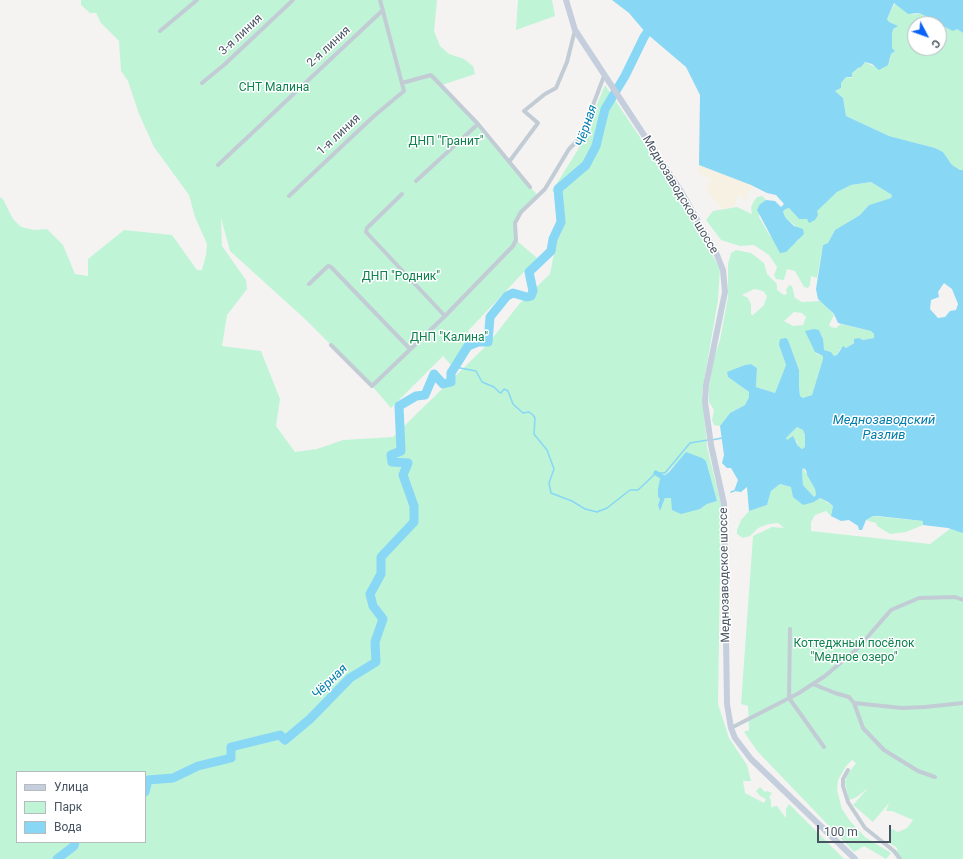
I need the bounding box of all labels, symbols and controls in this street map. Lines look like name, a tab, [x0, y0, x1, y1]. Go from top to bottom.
street label: 3-я линия	[216, 11, 266, 59]
north arrow	[907, 16, 947, 56]
street label: 2-я линия	[304, 23, 354, 71]
text: С	[928, 37, 943, 51]
park label: СНТ Малина	[239, 81, 309, 95]
water label: Чёрная	[573, 103, 601, 149]
street label: 1-я линия	[314, 111, 364, 159]
street label: Меднозаводское шоссе	[639, 133, 721, 257]
park label: ДНП "Гранит"	[408, 135, 484, 149]
park label: ДНП "Родник"	[362, 270, 440, 284]
park label: ДНП "Калина"	[410, 331, 488, 345]
water label: Меднозаводский Разлив	[833, 413, 935, 444]
street label: Меднозаводское шоссе	[717, 507, 733, 643]
park label: Коттеджный посёлок "Медное озеро"	[794, 637, 914, 665]
water label: Чёрная	[309, 661, 351, 703]
legend	[16, 771, 146, 843]
text: Улица	[54, 780, 89, 794]
text: Парк	[54, 800, 82, 814]
scale bar	[819, 817, 893, 843]
text: Вода	[54, 820, 82, 834]
text: 100 m	[824, 825, 858, 839]

